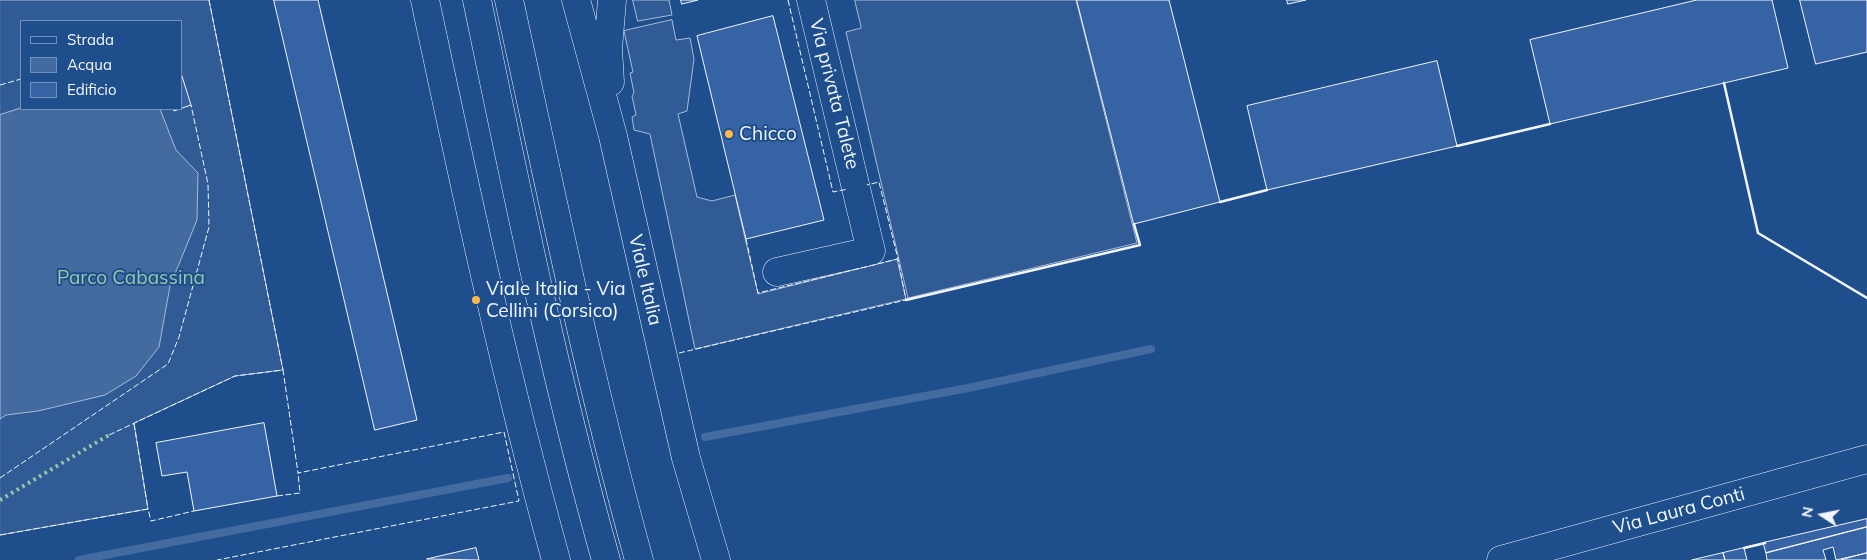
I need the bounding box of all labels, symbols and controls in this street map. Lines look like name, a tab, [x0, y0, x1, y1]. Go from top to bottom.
street label: Via privata Talete	[804, 16, 864, 172]
legend	[20, 20, 182, 110]
text: Strada	[67, 30, 114, 49]
text: Acqua	[67, 55, 112, 74]
text: Edificio	[67, 80, 117, 99]
place label: Chicco	[739, 123, 797, 145]
marker: Chicco	[723, 128, 735, 140]
street label: Viale Italia	[623, 232, 667, 328]
park label: Parco Cabassina	[57, 267, 205, 289]
place label: Viale Italia - Via Cellini (Corsico)	[486, 278, 626, 322]
marker: Viale Italia - Via Cellini (Corsico)	[470, 294, 482, 306]
street label: Via Laura Conti	[1611, 482, 1747, 540]
north arrow	[1797, 490, 1847, 540]
text: N	[1797, 505, 1817, 519]

